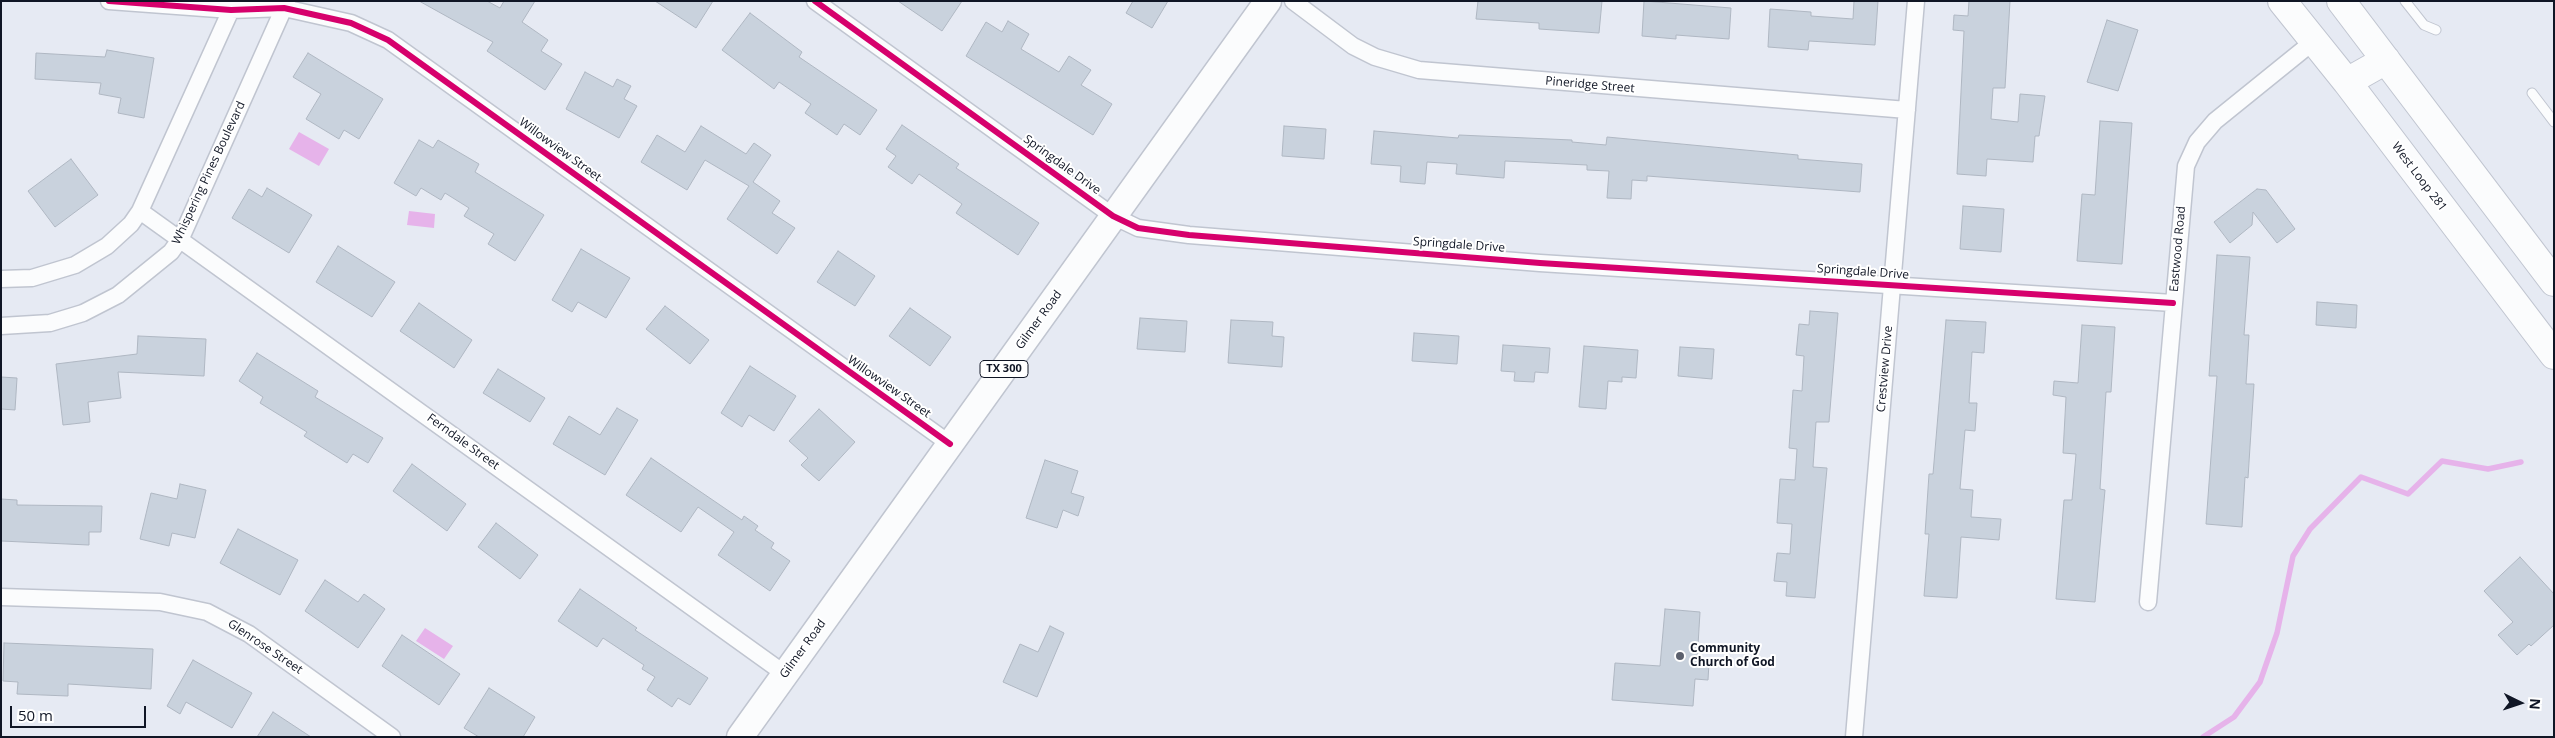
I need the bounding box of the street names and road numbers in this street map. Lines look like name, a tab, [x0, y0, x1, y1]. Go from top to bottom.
street label: Pineridge Street	[1545, 74, 1635, 96]
street label: Whispering Pines Boulevard	[169, 99, 249, 247]
street label: Willowview Street	[516, 115, 604, 185]
street label: Springdale Drive	[1021, 132, 1103, 198]
street label: West Loop 281	[2388, 140, 2450, 214]
street label: Eastwood Road	[2167, 205, 2189, 293]
street label: Springdale Drive	[1413, 235, 1505, 255]
street label: Springdale Drive	[1817, 262, 1909, 282]
street label: Gilmer Road	[1013, 288, 1065, 352]
street label: Crestview Drive	[1874, 325, 1896, 413]
street label: Willowview Street	[845, 353, 933, 421]
road number: TX 300	[980, 360, 1028, 378]
street label: Ferndale Street	[424, 411, 502, 473]
street label: Glenrose Street	[225, 617, 305, 677]
street label: Gilmer Road	[777, 617, 829, 681]

